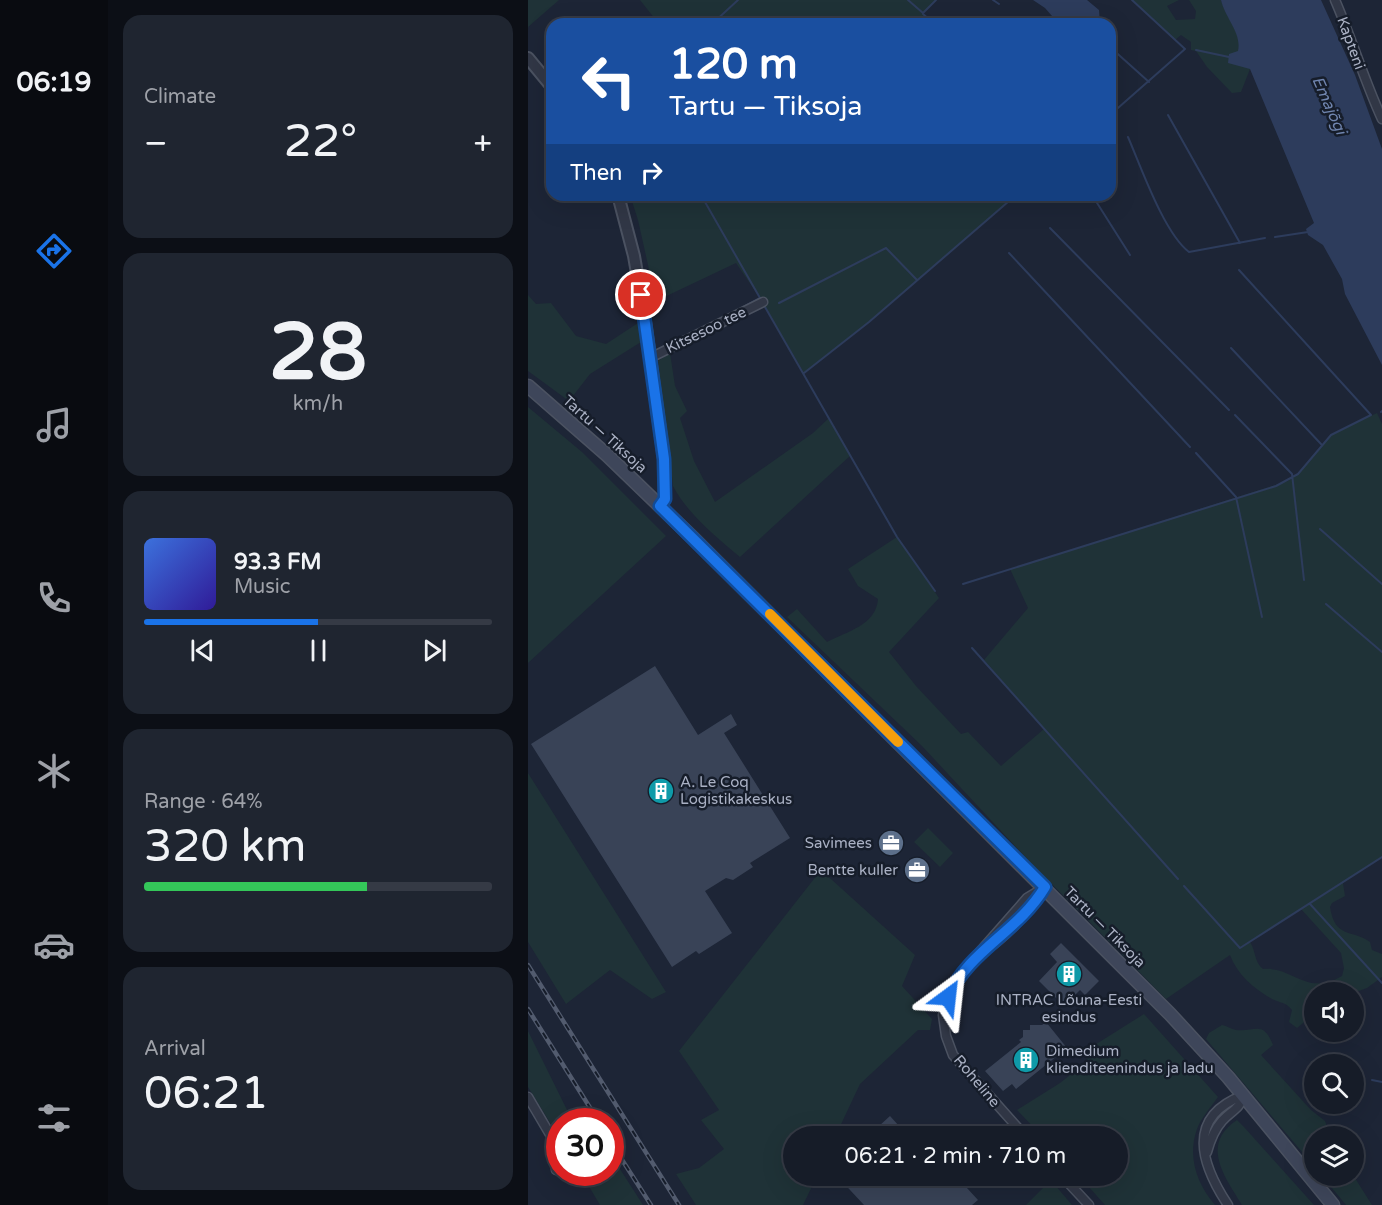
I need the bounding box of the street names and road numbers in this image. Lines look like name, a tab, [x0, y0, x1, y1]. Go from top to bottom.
street label: Kapteni	[1333, 14, 1369, 72]
street label: Kitsesoo tee	[663, 303, 749, 357]
street label: Tartu — Tiksoja	[559, 391, 651, 477]
street label: Tartu — Tiksoja	[1061, 883, 1149, 971]
street label: Roheline	[950, 1051, 1004, 1111]

